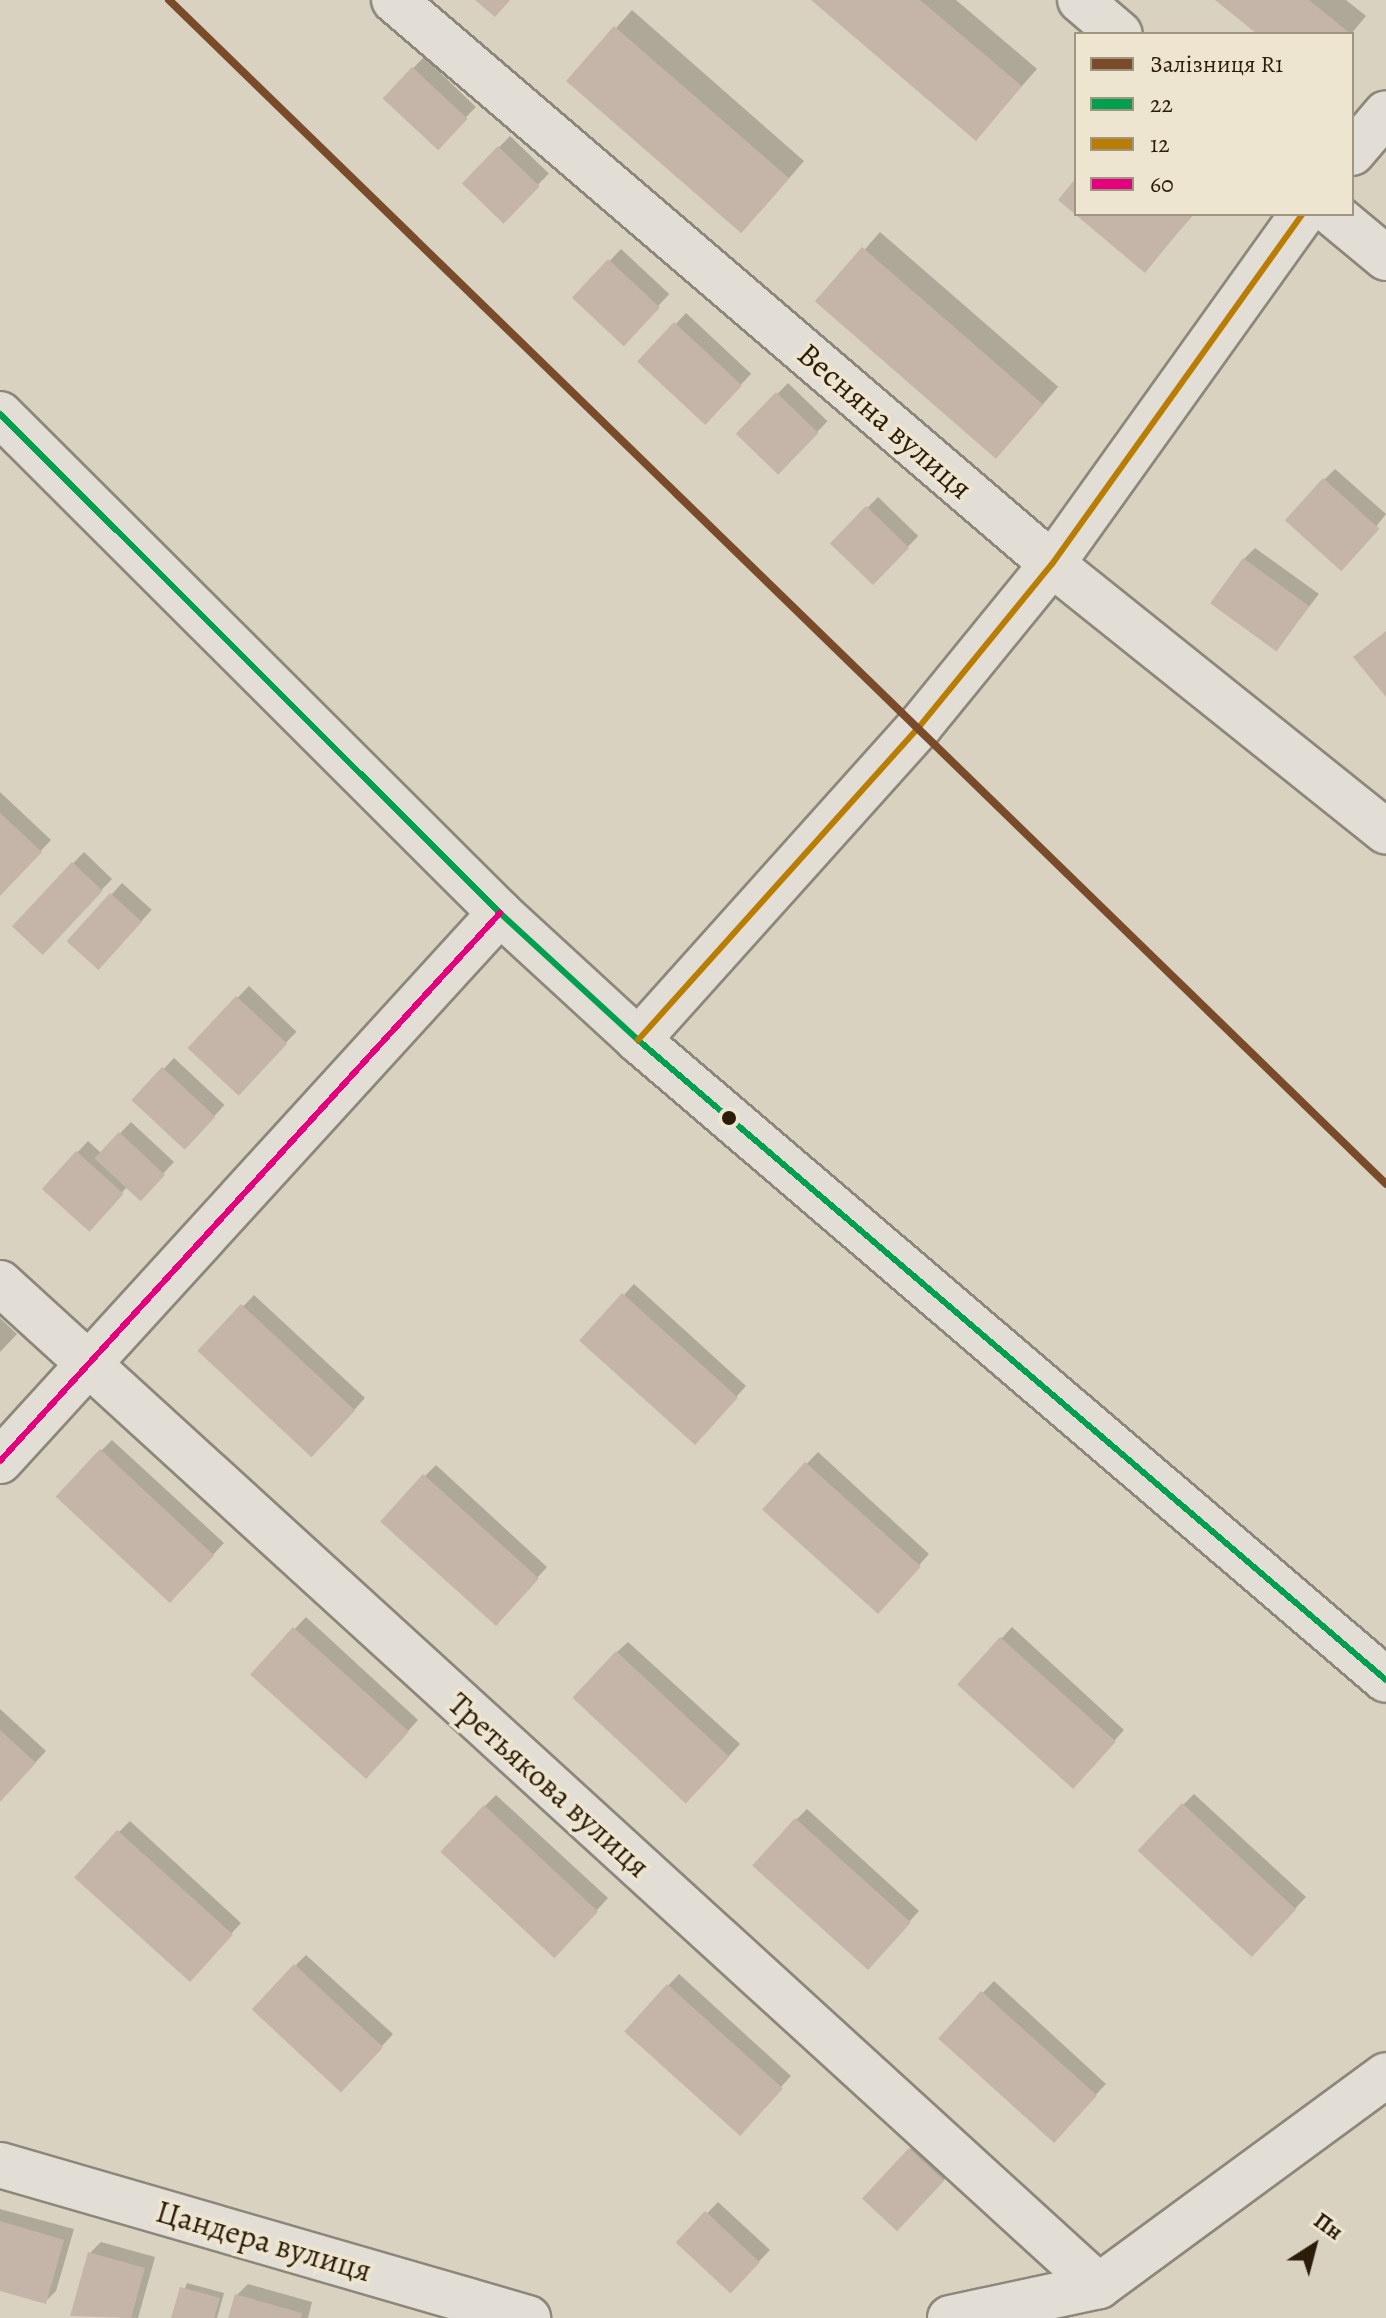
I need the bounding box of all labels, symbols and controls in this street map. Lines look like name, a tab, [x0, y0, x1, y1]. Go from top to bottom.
legend	[1074, 32, 1354, 216]
text: Залізниця R1	[1150, 48, 1283, 80]
text: 22	[1150, 88, 1173, 120]
text: 12	[1150, 128, 1170, 160]
text: 60	[1150, 168, 1174, 200]
street label: Весняна вулиця	[790, 335, 980, 507]
unlabelled marker	[721, 1110, 737, 1126]
street label: Третьякова вулиця	[440, 1685, 658, 1885]
street label: Цандера вулиця	[152, 2192, 376, 2290]
north arrow	[1274, 2206, 1354, 2286]
text: Пн	[1308, 2206, 1349, 2247]

